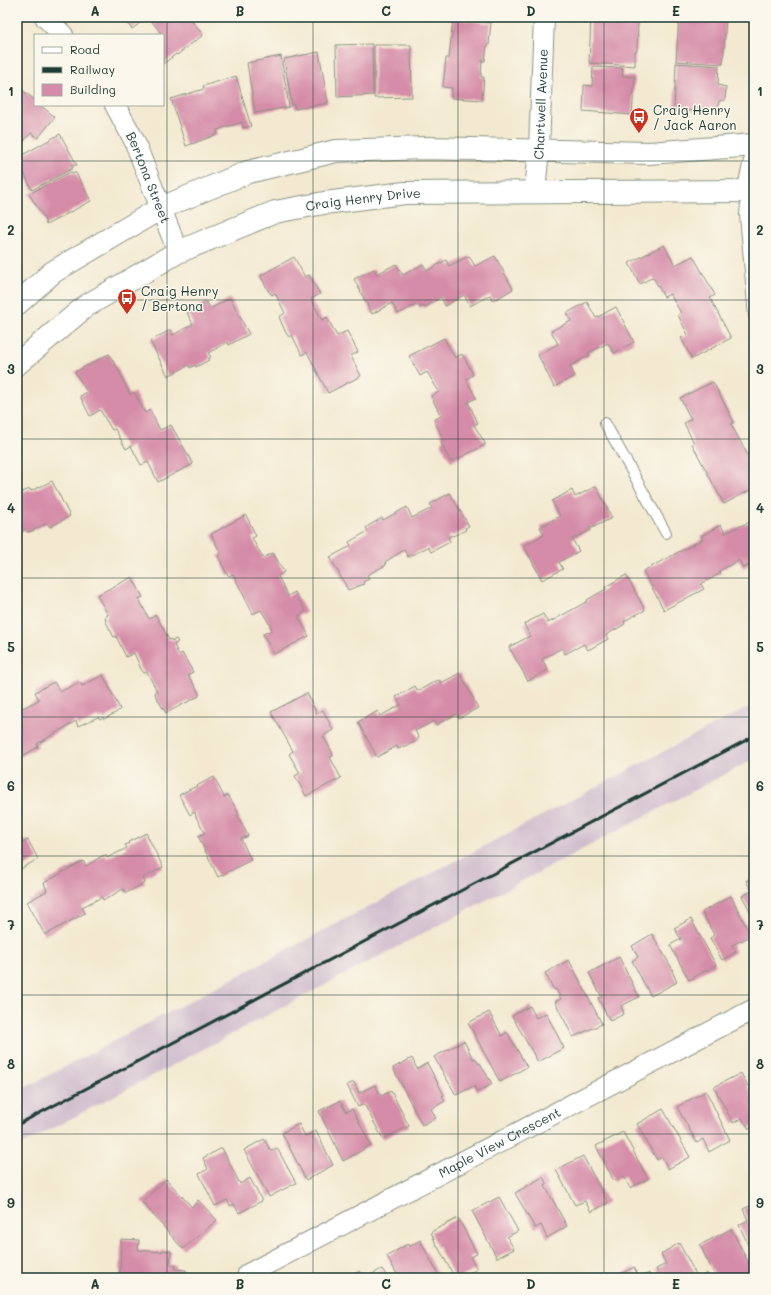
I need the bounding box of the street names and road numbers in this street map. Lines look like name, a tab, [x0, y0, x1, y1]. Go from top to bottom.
street label: Chartwell Avenue	[529, 48, 551, 160]
street label: Bertona Street	[123, 128, 175, 226]
street label: Craig Henry Drive	[304, 184, 421, 214]
street label: Maple View Crescent	[435, 1103, 563, 1181]

